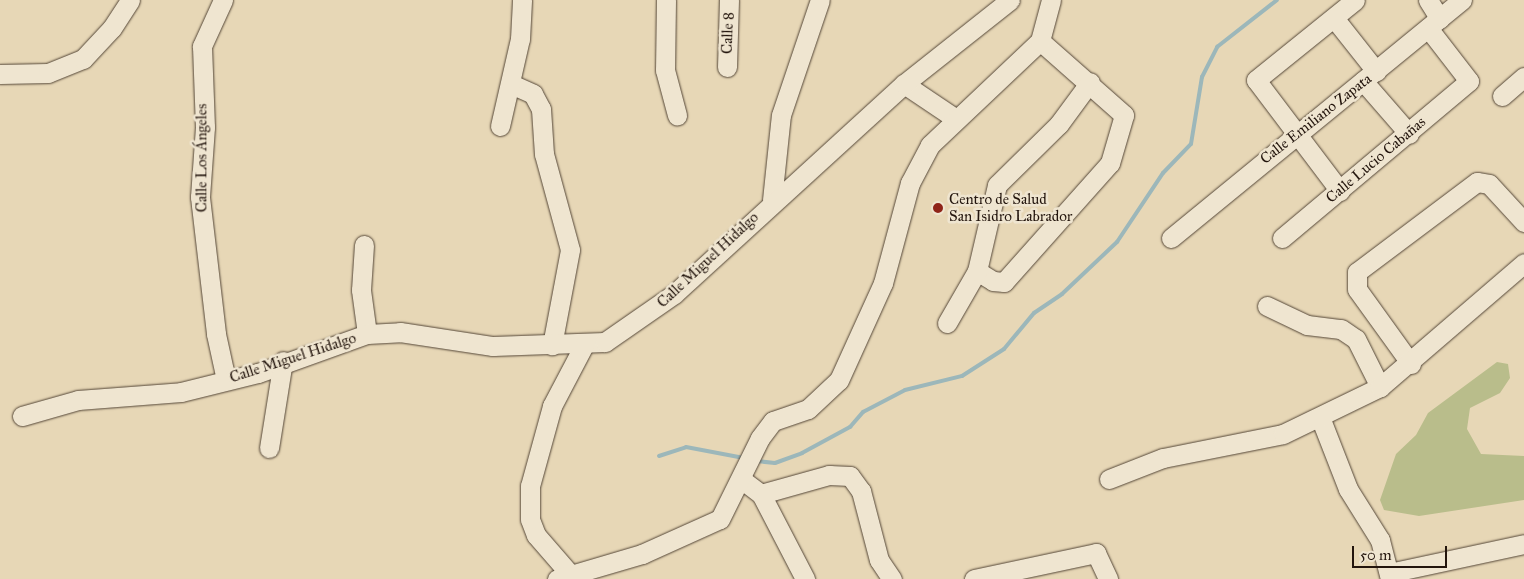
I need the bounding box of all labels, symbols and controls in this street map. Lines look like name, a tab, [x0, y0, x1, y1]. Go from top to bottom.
street label: Calle 8	[718, 12, 738, 54]
street label: Calle Emiliano Zapata	[1257, 70, 1375, 168]
street label: Calle Los Ángeles	[193, 104, 211, 212]
street label: Calle Lucio Cabañas	[1323, 113, 1429, 207]
place label: Centro de Salud San Isidro Labrador	[949, 190, 1072, 225]
marker: Centro de Salud San Isidro Labrador	[931, 201, 945, 215]
street label: Calle Miguel Hidalgo	[654, 208, 762, 312]
street label: Calle Miguel Hidalgo	[227, 329, 359, 387]
scale bar	[1354, 536, 1449, 568]
text: 50 m	[1360, 546, 1392, 564]

